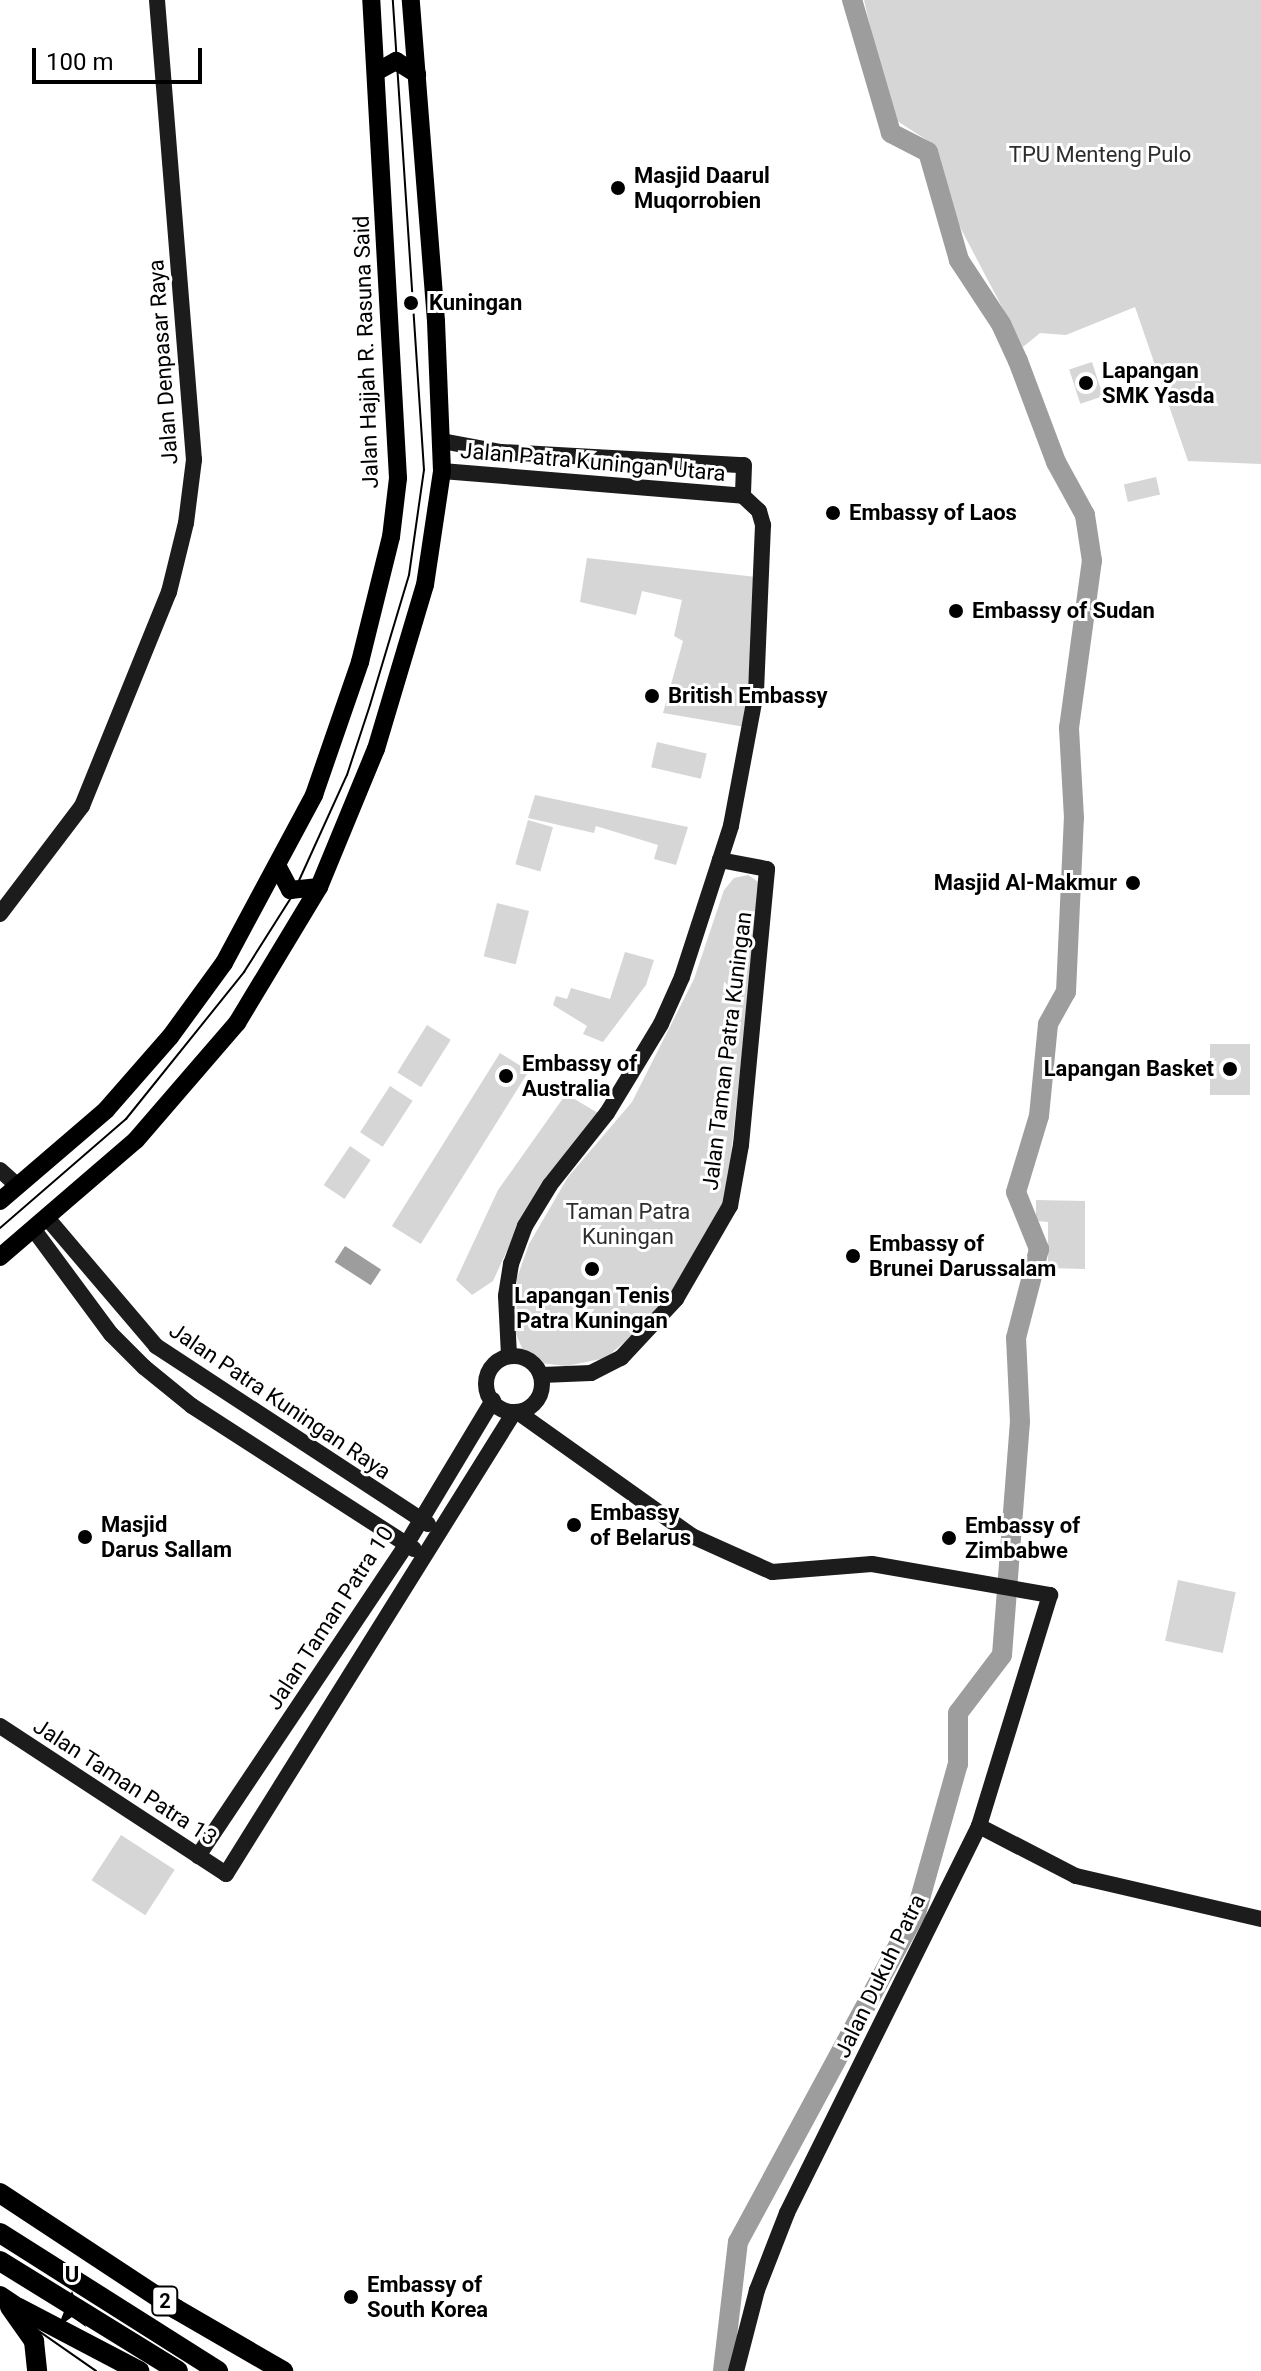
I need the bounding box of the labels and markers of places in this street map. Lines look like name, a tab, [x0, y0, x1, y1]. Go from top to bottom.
place label: Masjid Daarul Muqorrobien	[634, 162, 770, 214]
marker: Masjid Daarul Muqorrobien	[609, 179, 627, 197]
place label: Kuningan	[429, 290, 522, 316]
marker: Kuningan	[400, 292, 422, 314]
place label: Lapangan SMK Yasda	[1102, 357, 1214, 408]
marker: Lapangan SMK Yasda	[1077, 374, 1095, 392]
place label: Embassy of Laos	[849, 500, 1017, 526]
marker: Embassy of Laos	[824, 504, 842, 522]
place label: Embassy of Sudan	[972, 598, 1155, 624]
marker: Embassy of Sudan	[947, 602, 965, 620]
place label: British Embassy	[668, 683, 828, 709]
marker: British Embassy	[643, 687, 661, 705]
place label: Masjid Al-Makmur	[934, 870, 1117, 896]
marker: Masjid Al-Makmur	[1124, 874, 1142, 892]
place label: Embassy of Australia	[522, 1050, 637, 1102]
place label: Lapangan Basket	[1044, 1056, 1214, 1082]
marker: Lapangan Basket	[1221, 1060, 1239, 1078]
marker: Embassy of Australia	[497, 1067, 515, 1085]
place label: Embassy of Brunei Darussalam	[869, 1230, 1056, 1282]
marker: Embassy of Brunei Darussalam	[844, 1247, 862, 1265]
marker: Lapangan Tenis Patra Kuningan	[583, 1260, 601, 1278]
place label: Lapangan Tenis Patra Kuningan	[514, 1282, 670, 1334]
place label: Embassy of Belarus	[590, 1499, 691, 1550]
place label: Masjid Darus Sallam	[101, 1511, 232, 1562]
place label: Embassy of Zimbabwe	[965, 1512, 1080, 1564]
marker: Embassy of Belarus	[565, 1516, 583, 1534]
marker: Masjid Darus Sallam	[76, 1528, 94, 1546]
marker: Embassy of Zimbabwe	[940, 1529, 958, 1547]
place label: Embassy of South Korea	[367, 2271, 488, 2322]
marker: Embassy of South Korea	[342, 2288, 360, 2306]

